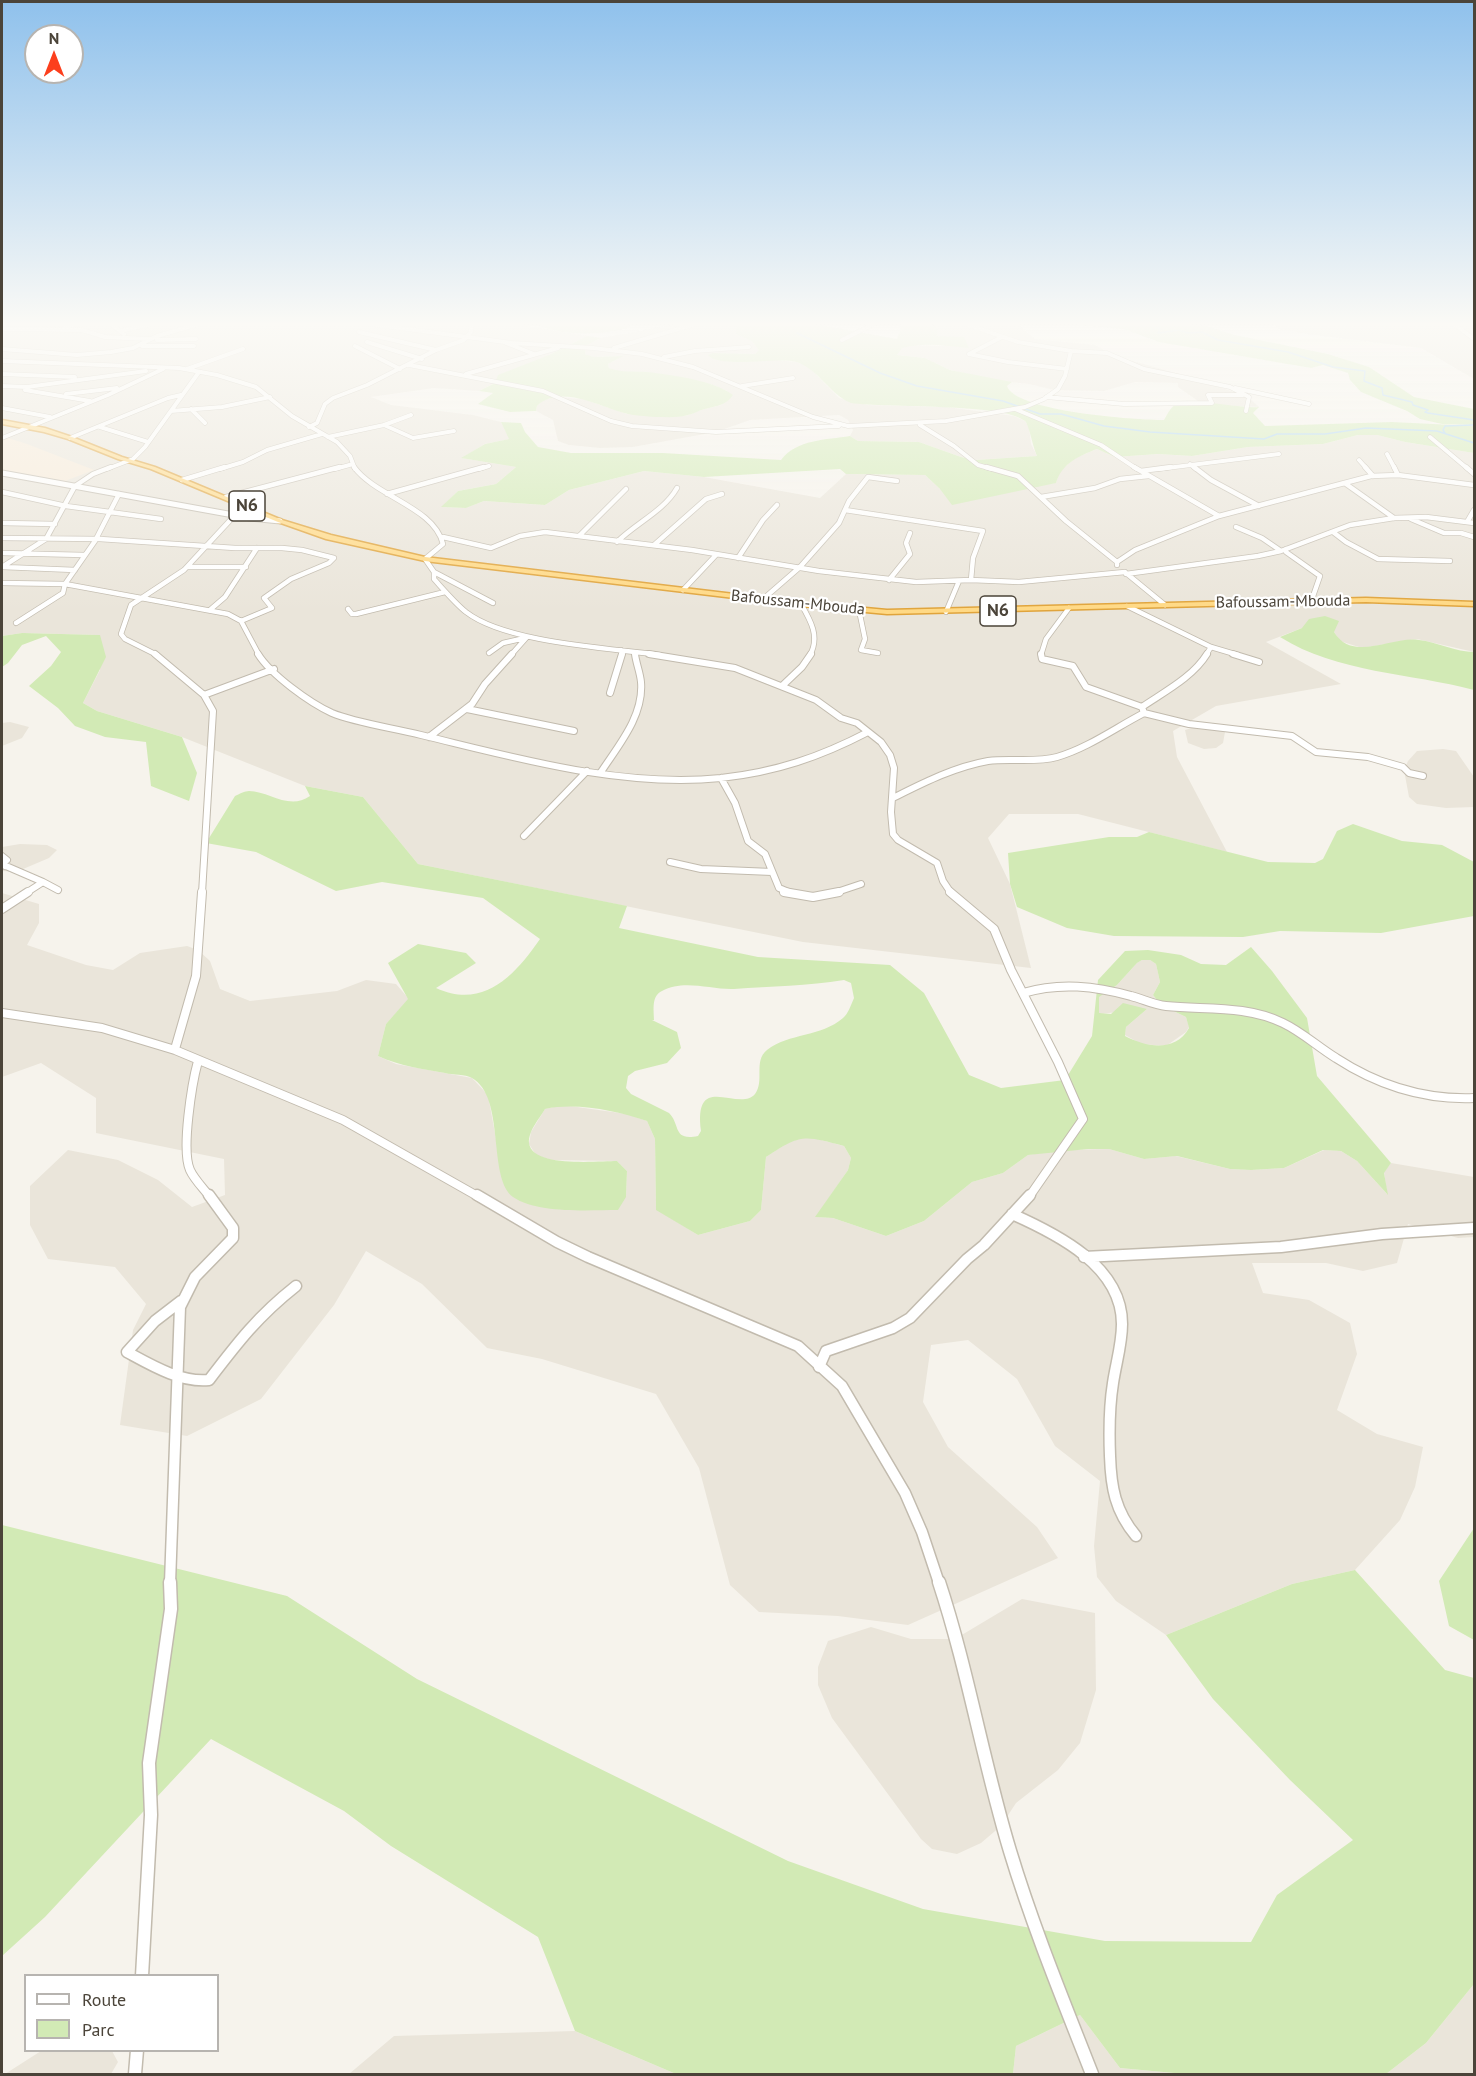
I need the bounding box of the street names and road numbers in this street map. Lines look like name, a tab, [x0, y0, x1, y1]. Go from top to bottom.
road number: N6	[229, 491, 265, 521]
street label: Bafoussam-Mbouda	[730, 586, 866, 620]
street label: Bafoussam-Mbouda	[1216, 591, 1350, 613]
road number: N6	[980, 596, 1016, 626]

